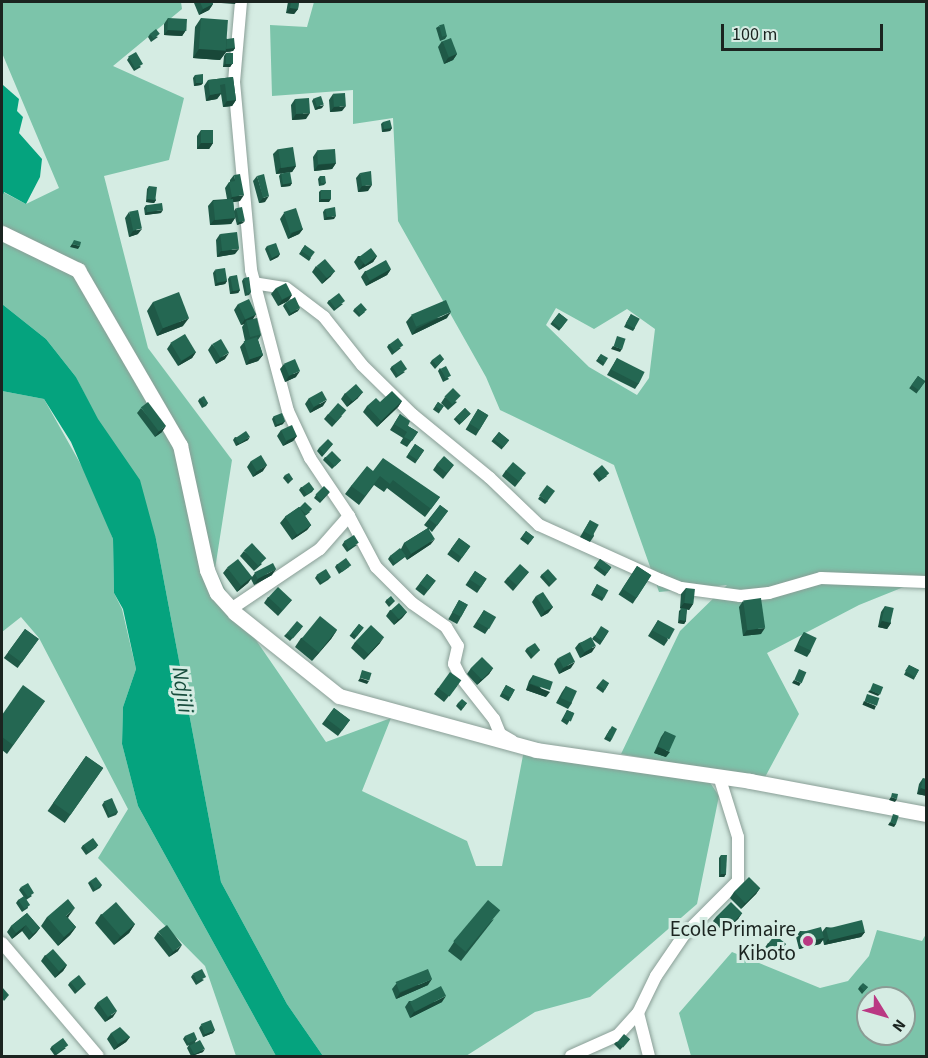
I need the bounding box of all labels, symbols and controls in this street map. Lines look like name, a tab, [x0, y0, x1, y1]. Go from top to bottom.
scale bar	[724, 12, 886, 50]
text: 100 m	[732, 22, 777, 47]
water label: Ndjili	[166, 665, 198, 715]
place label: Ecole Primaire Kiboto	[670, 916, 796, 966]
marker: Ecole Primaire Kiboto	[801, 934, 815, 948]
north arrow	[856, 986, 916, 1046]
text: N	[887, 1015, 911, 1036]

